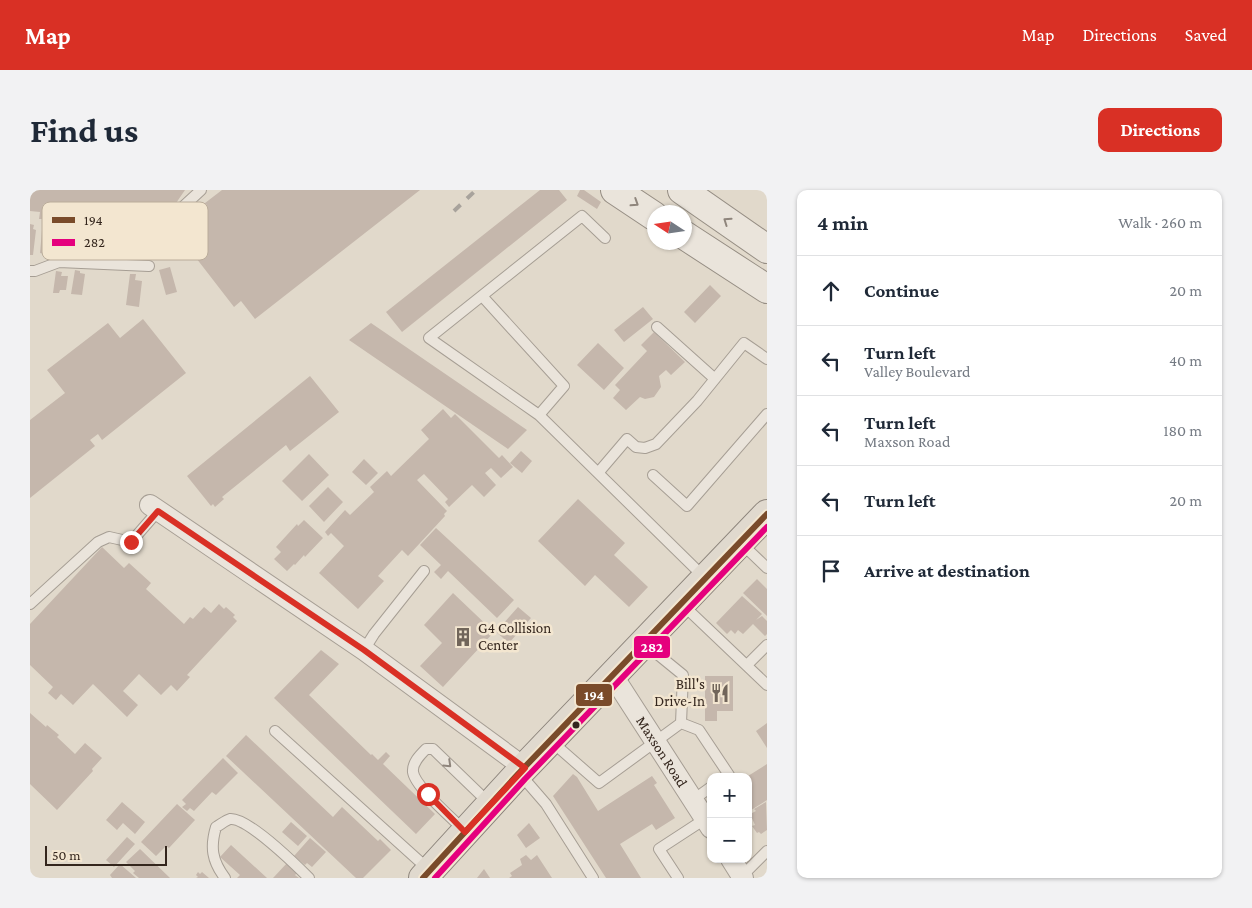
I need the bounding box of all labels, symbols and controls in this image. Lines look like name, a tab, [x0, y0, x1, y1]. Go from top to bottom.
text: Map	[25, 22, 71, 49]
text: Map	[1022, 25, 1054, 45]
text: Directions	[1082, 25, 1157, 45]
text: Saved	[1185, 25, 1227, 45]
button: Directions	[1098, 108, 1222, 152]
text: Find us	[30, 111, 138, 150]
one-way arrow	[629, 197, 639, 206]
legend	[42, 202, 208, 260]
north arrow	[647, 205, 692, 250]
text: 4 min	[817, 211, 868, 235]
text: 194	[84, 212, 103, 228]
text: Walk · 260 m	[1118, 214, 1202, 231]
one-way arrow	[723, 218, 733, 227]
text: 282	[84, 234, 105, 250]
icon: ahead	[817, 277, 845, 305]
text: Continue	[864, 280, 939, 301]
text: 20 m	[1169, 282, 1202, 299]
text: Turn left	[864, 342, 936, 363]
icon: left	[817, 347, 845, 375]
text: 40 m	[1169, 352, 1202, 369]
text: Valley Boulevard	[864, 363, 970, 380]
text: Turn left	[864, 412, 936, 433]
icon: left	[817, 417, 845, 445]
text: 180 m	[1163, 422, 1202, 439]
text: Maxson Road	[864, 433, 950, 450]
icon: left	[817, 487, 845, 515]
text: Turn left	[864, 490, 936, 511]
text: 20 m	[1169, 492, 1202, 509]
route end	[120, 531, 143, 554]
icon: arrive	[817, 557, 845, 585]
text: Arrive at destination	[864, 560, 1030, 581]
place label: G4 Collision Center	[478, 620, 551, 653]
building icon: G4 Collision Center	[452, 626, 474, 648]
line badge: 282	[633, 635, 671, 659]
text: 282	[641, 639, 663, 655]
place label: Bill's Drive-In	[654, 676, 705, 709]
restaurant icon: Bill's Drive-In	[709, 682, 731, 704]
line badge: 194	[575, 683, 613, 707]
text: 194	[584, 687, 605, 703]
street label: Maxson Road	[633, 713, 691, 790]
unlabelled marker	[571, 720, 581, 730]
one-way arrow	[443, 758, 452, 767]
map controls	[707, 773, 752, 863]
button: +	[707, 773, 752, 818]
route start	[417, 783, 440, 806]
button: −	[707, 818, 752, 863]
scale bar	[45, 843, 168, 866]
text: 50 m	[52, 847, 80, 863]

